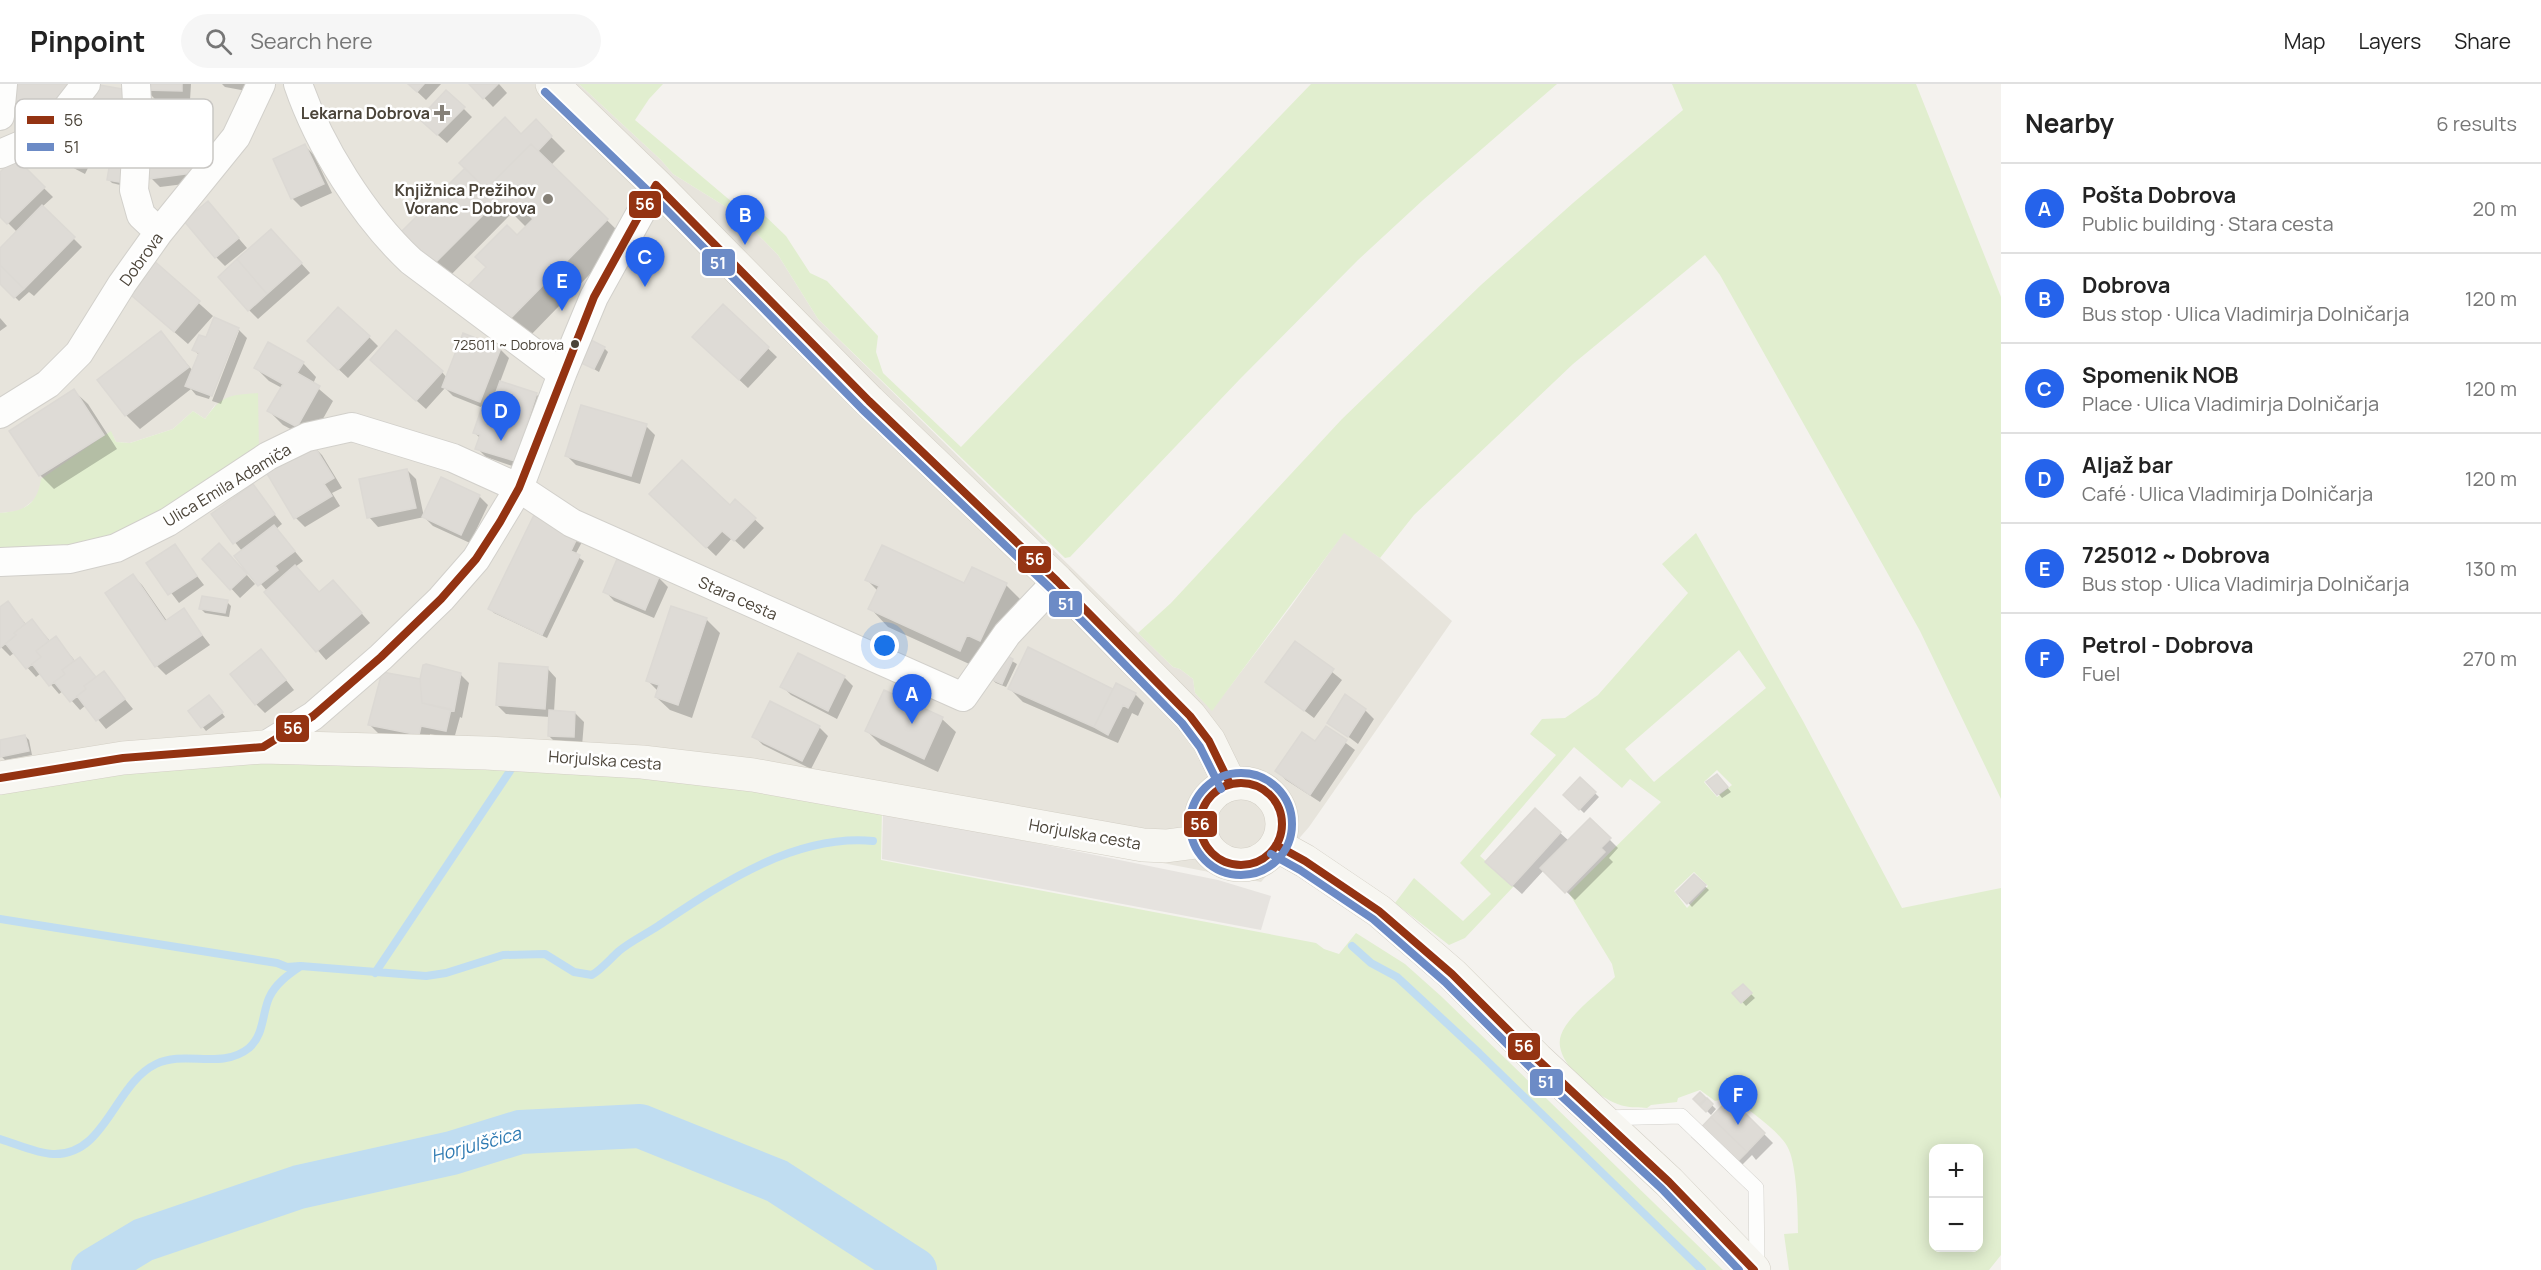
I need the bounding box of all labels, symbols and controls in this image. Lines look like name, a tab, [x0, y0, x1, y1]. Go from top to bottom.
search box	[181, 14, 601, 68]
text: Pinpoint	[30, 22, 145, 60]
icon: search	[202, 25, 235, 58]
text: Search here	[250, 26, 373, 56]
text: Map	[2284, 27, 2325, 55]
text: Layers	[2358, 27, 2421, 55]
text: Share	[2454, 27, 2511, 55]
legend	[15, 99, 213, 168]
place label: Lekarna Dobrova	[301, 102, 430, 124]
text: Nearby	[2025, 105, 2114, 141]
marker: Lekarna Dobrova	[435, 106, 449, 120]
text: 56	[64, 109, 83, 131]
text: 6 results	[2436, 110, 2517, 137]
text: 51	[64, 136, 79, 158]
place label: Knjižnica Prežihov Voranc - Dobrova	[394, 179, 536, 219]
text: Pošta Dobrova	[2082, 180, 2236, 210]
line badge: 56	[628, 190, 662, 219]
marker: Knjižnica Prežihov Voranc - Dobrova	[541, 192, 555, 206]
text: 56	[635, 193, 655, 215]
text: A	[2038, 195, 2051, 222]
text: 20 m	[2472, 195, 2517, 222]
pin: B	[726, 196, 764, 245]
text: Public building · Stara cesta	[2082, 210, 2334, 237]
street label: Dobrova	[114, 228, 168, 290]
pin: C	[626, 238, 664, 287]
line badge: 51	[701, 248, 736, 277]
text: 51	[710, 252, 726, 274]
pin: E	[542, 262, 582, 311]
text: Dobrova	[2082, 270, 2170, 300]
text: B	[2038, 285, 2051, 312]
text: 120 m	[2465, 285, 2517, 312]
text: Bus stop · Ulica Vladimirja Dolničarja	[2082, 300, 2409, 327]
place label: 725011 ~ Dobrova	[453, 335, 564, 354]
marker: 725011 ~ Dobrova	[569, 338, 581, 350]
text: Spomenik NOB	[2082, 360, 2238, 390]
text: C	[2037, 375, 2052, 402]
text: 120 m	[2465, 375, 2517, 402]
text: Place · Ulica Vladimirja Dolničarja	[2082, 390, 2379, 417]
pin: D	[482, 392, 520, 441]
street label: Ulica Emila Adamiča	[159, 438, 295, 532]
text: Aljaž bar	[2082, 450, 2173, 480]
text: D	[2037, 465, 2052, 492]
text: 120 m	[2465, 465, 2517, 492]
text: Café · Ulica Vladimirja Dolničarja	[2082, 480, 2373, 507]
text: 725012 ~ Dobrova	[2082, 540, 2270, 570]
line badge: 56	[1017, 545, 1052, 574]
text: 56	[1025, 548, 1045, 570]
text: E	[2039, 555, 2050, 582]
text: 130 m	[2465, 555, 2517, 582]
text: Bus stop · Ulica Vladimirja Dolničarja	[2082, 570, 2409, 597]
street label: Stara cesta	[695, 571, 781, 625]
line badge: 51	[1048, 590, 1083, 618]
text: 51	[1058, 593, 1074, 615]
text: Petrol - Dobrova	[2082, 630, 2253, 660]
your location	[870, 631, 899, 660]
text: F	[2039, 645, 2050, 672]
text: 270 m	[2462, 645, 2517, 672]
text: Fuel	[2082, 660, 2120, 687]
pin: A	[892, 674, 932, 724]
line badge: 56	[275, 714, 310, 743]
text: 56	[283, 717, 303, 739]
street label: Horjulska cesta	[548, 745, 662, 775]
line badge: 56	[1183, 810, 1218, 838]
street label: Horjulska cesta	[1027, 813, 1143, 855]
text: 56	[1190, 813, 1210, 835]
line badge: 56	[1507, 1032, 1541, 1061]
text: 56	[1514, 1035, 1534, 1057]
line badge: 51	[1529, 1068, 1564, 1097]
text: 51	[1538, 1071, 1554, 1093]
pin: F	[1718, 1076, 1758, 1125]
water label: Horjulščica	[428, 1120, 524, 1168]
map controls	[1929, 1144, 1983, 1252]
button: +	[1929, 1144, 1983, 1198]
button: −	[1929, 1198, 1983, 1252]

